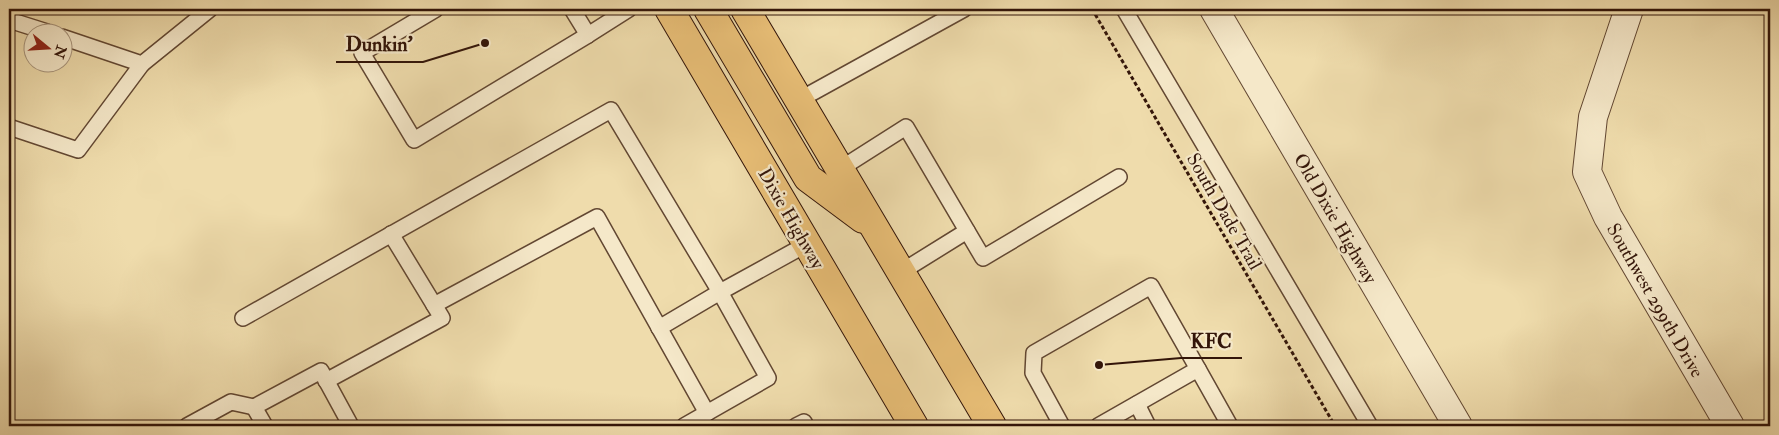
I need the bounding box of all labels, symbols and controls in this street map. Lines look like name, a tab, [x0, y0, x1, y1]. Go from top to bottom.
north arrow	[22, 22, 72, 72]
callout: Dunkin'	[336, 27, 423, 62]
text: Dunkin'	[345, 32, 414, 57]
text: N	[50, 42, 70, 61]
street label: South Dade Trail	[1181, 149, 1267, 274]
street label: Old Dixie Highway	[1288, 149, 1383, 289]
street label: Dixie Highway	[752, 163, 830, 274]
street label: Southwest 299th Drive	[1601, 219, 1709, 382]
callout: KFC	[1181, 323, 1242, 358]
text: KFC	[1190, 329, 1232, 354]

